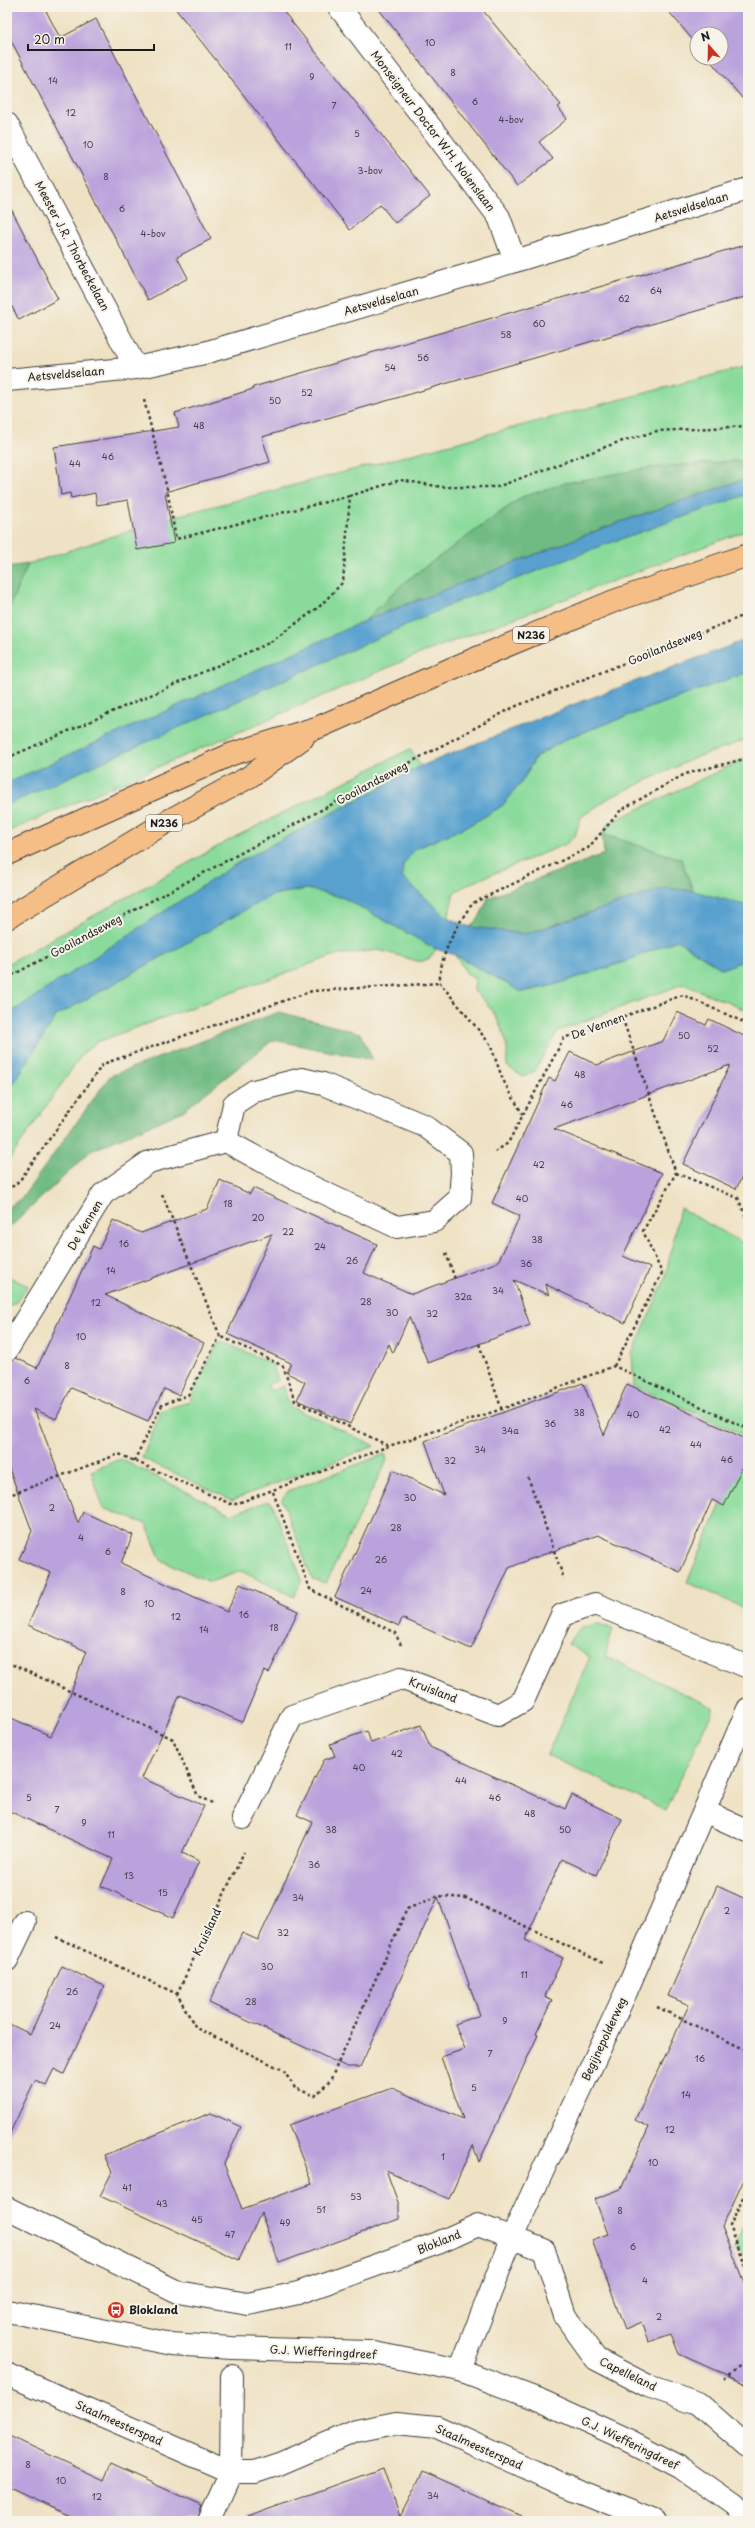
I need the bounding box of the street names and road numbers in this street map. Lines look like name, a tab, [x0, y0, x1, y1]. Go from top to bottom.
street label: Monseigneur Doctor W.H. Nolenslaan	[367, 47, 500, 215]
street label: Meester J.R. Thorbeckelaan	[31, 178, 114, 314]
street label: Aetsveldselaan	[651, 187, 730, 226]
street label: Aetsveldselaan	[341, 282, 420, 319]
street label: Aetsveldselaan	[27, 362, 105, 385]
street label: Gooilandseweg	[625, 624, 705, 669]
road number: N236	[513, 627, 549, 643]
street label: Gooilandseweg	[333, 757, 411, 809]
road number: N236	[146, 815, 182, 831]
street label: Gooilandseweg	[47, 910, 125, 962]
street label: De Vennen	[568, 1008, 627, 1043]
street label: De Vennen	[63, 1196, 106, 1253]
street label: Kruisland	[406, 1672, 460, 1707]
street label: Kruisland	[188, 1905, 225, 1958]
street label: Begijnepolderweg	[577, 1994, 630, 2083]
street label: Blokland	[414, 2225, 464, 2258]
street label: G.J. Wiefferingdreef	[269, 2340, 378, 2363]
street label: Capelleland	[597, 2352, 660, 2395]
street label: Staalmeesterspad	[73, 2396, 166, 2450]
street label: G.J. Wiefferingdreef	[578, 2411, 683, 2474]
street label: Staalmeesterspad	[433, 2420, 526, 2474]

